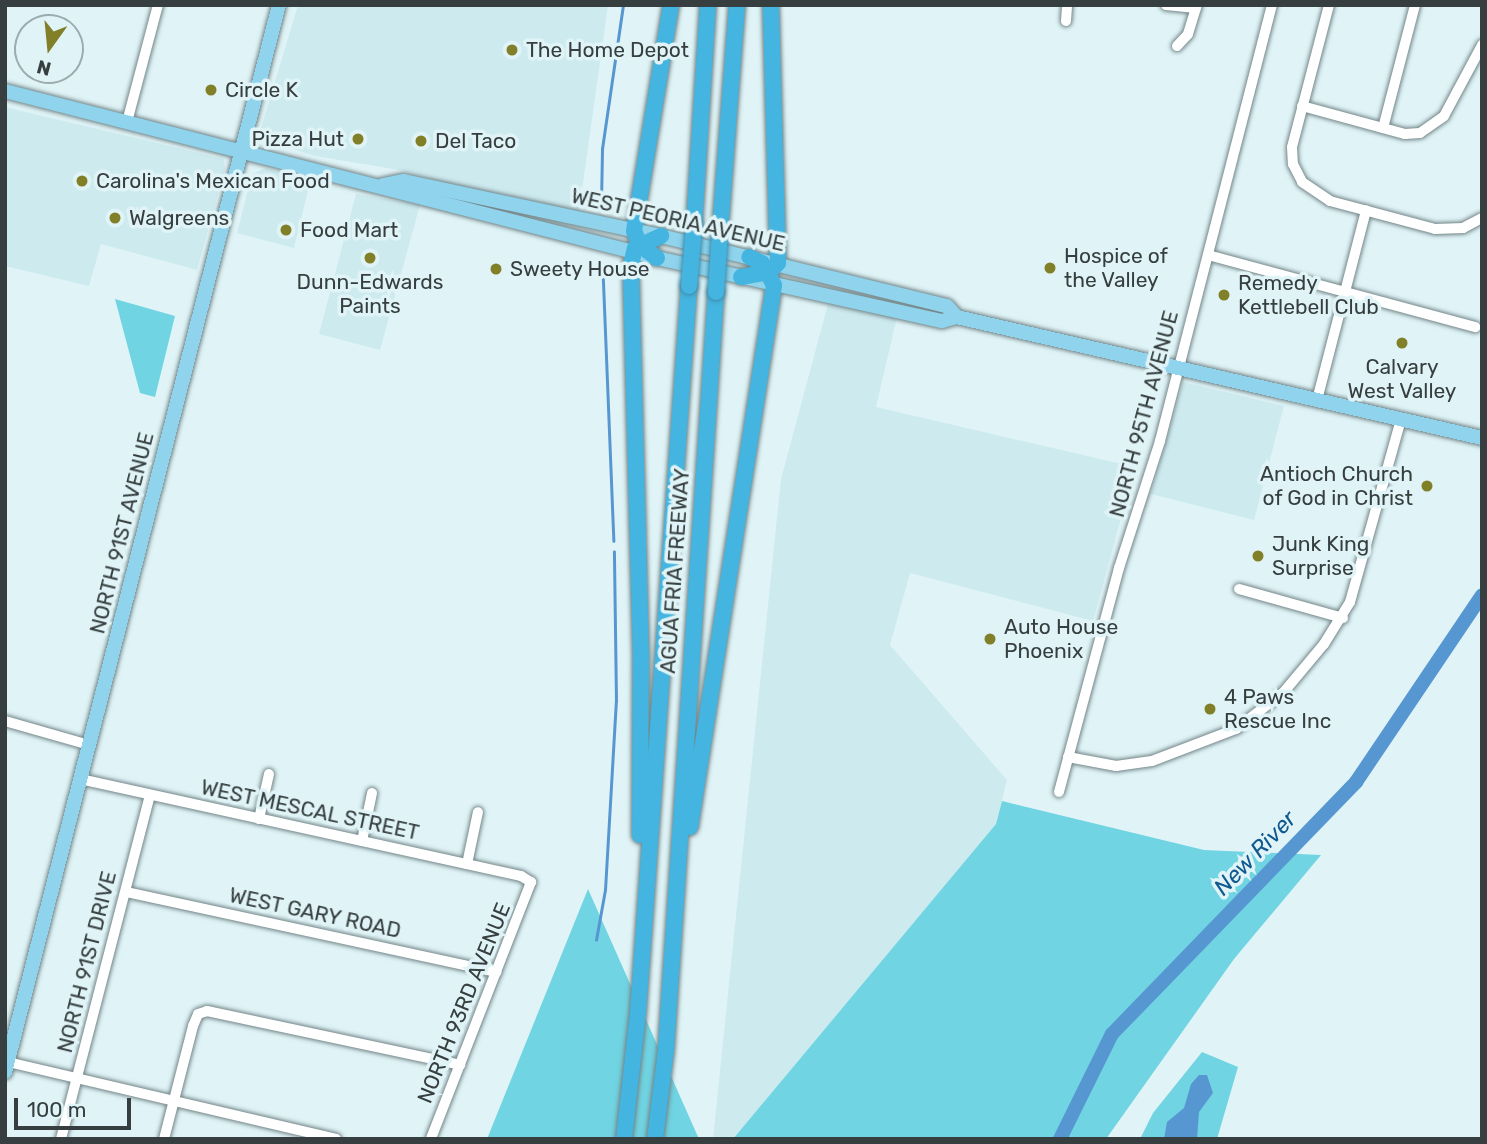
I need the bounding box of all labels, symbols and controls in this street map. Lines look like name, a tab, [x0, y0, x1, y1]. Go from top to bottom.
north arrow	[14, 14, 84, 84]
place label: The Home Depot	[526, 37, 689, 63]
marker: The Home Depot	[504, 42, 520, 58]
text: N	[34, 55, 54, 81]
place label: Circle K	[225, 77, 298, 103]
marker: Circle K	[203, 82, 219, 98]
place label: Pizza Hut	[251, 126, 344, 152]
place label: Del Taco	[435, 128, 517, 154]
marker: Pizza Hut	[350, 131, 366, 147]
marker: Del Taco	[413, 133, 429, 149]
place label: Carolina's Mexican Food	[96, 168, 330, 194]
marker: Carolina's Mexican Food	[74, 173, 90, 189]
street label: WEST PEORIA AVENUE	[568, 183, 788, 257]
place label: Walgreens	[129, 205, 229, 231]
marker: Walgreens	[107, 210, 123, 226]
place label: Food Mart	[300, 217, 398, 243]
marker: Food Mart	[278, 222, 294, 238]
place label: Hospice of the Valley	[1064, 243, 1168, 293]
marker: Dunn-Edwards Paints	[362, 250, 378, 266]
place label: Sweety House	[510, 256, 650, 282]
marker: Hospice of the Valley	[1042, 260, 1058, 276]
marker: Sweety House	[488, 261, 504, 277]
place label: Dunn-Edwards Paints	[297, 269, 443, 319]
place label: Remedy Kettlebell Club	[1238, 270, 1379, 320]
marker: Remedy Kettlebell Club	[1216, 287, 1232, 303]
street label: NORTH 95TH AVENUE	[1104, 308, 1184, 520]
marker: Calvary West Valley	[1394, 335, 1410, 351]
place label: Calvary West Valley	[1347, 354, 1457, 404]
street label: NORTH 91ST AVENUE	[85, 429, 159, 637]
place label: Antioch Church of God in Christ	[1260, 461, 1413, 511]
street label: AGUA FRIA FREEWAY	[655, 467, 695, 675]
marker: Antioch Church of God in Christ	[1419, 478, 1435, 494]
place label: Junk King Surprise	[1272, 531, 1370, 581]
marker: Junk King Surprise	[1250, 548, 1266, 564]
place label: Auto House Phoenix	[1004, 614, 1118, 664]
marker: Auto House Phoenix	[982, 631, 998, 647]
place label: 4 Paws Rescue Inc	[1224, 684, 1331, 734]
marker: 4 Paws Rescue Inc	[1202, 701, 1218, 717]
street label: WEST MESCAL STREET	[198, 774, 422, 846]
water label: New River	[1208, 805, 1302, 901]
street label: NORTH 91ST DRIVE	[52, 868, 122, 1056]
street label: WEST GARY ROAD	[226, 882, 404, 944]
street label: NORTH 93RD AVENUE	[412, 899, 516, 1107]
scale bar	[18, 1084, 135, 1128]
text: 100 m	[27, 1097, 86, 1122]

